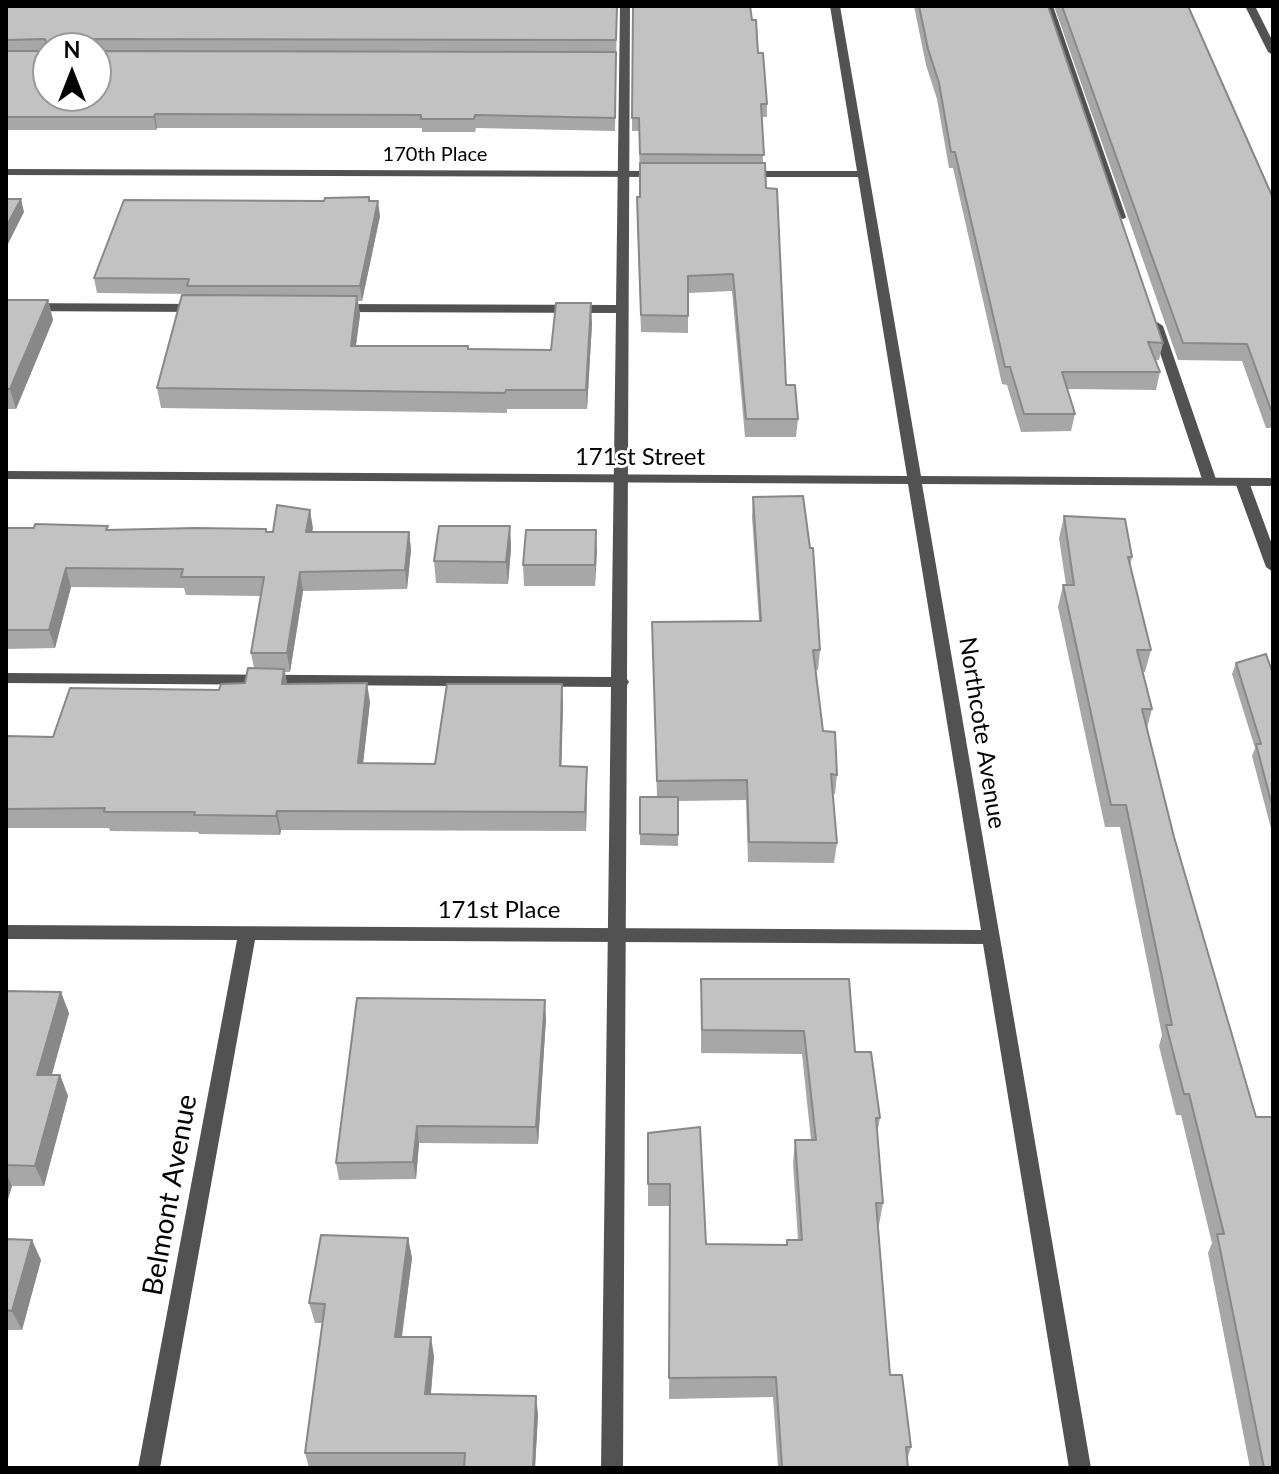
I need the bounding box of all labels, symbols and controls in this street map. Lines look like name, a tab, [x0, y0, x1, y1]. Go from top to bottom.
north arrow	[32, 32, 112, 112]
text: N	[64, 36, 80, 63]
street label: 170th Place	[383, 143, 487, 167]
street label: 171st Street	[575, 443, 705, 471]
street label: Northcote Avenue	[953, 635, 1011, 831]
street label: 171st Place	[438, 896, 560, 924]
street label: Belmont Avenue	[136, 1092, 204, 1298]

